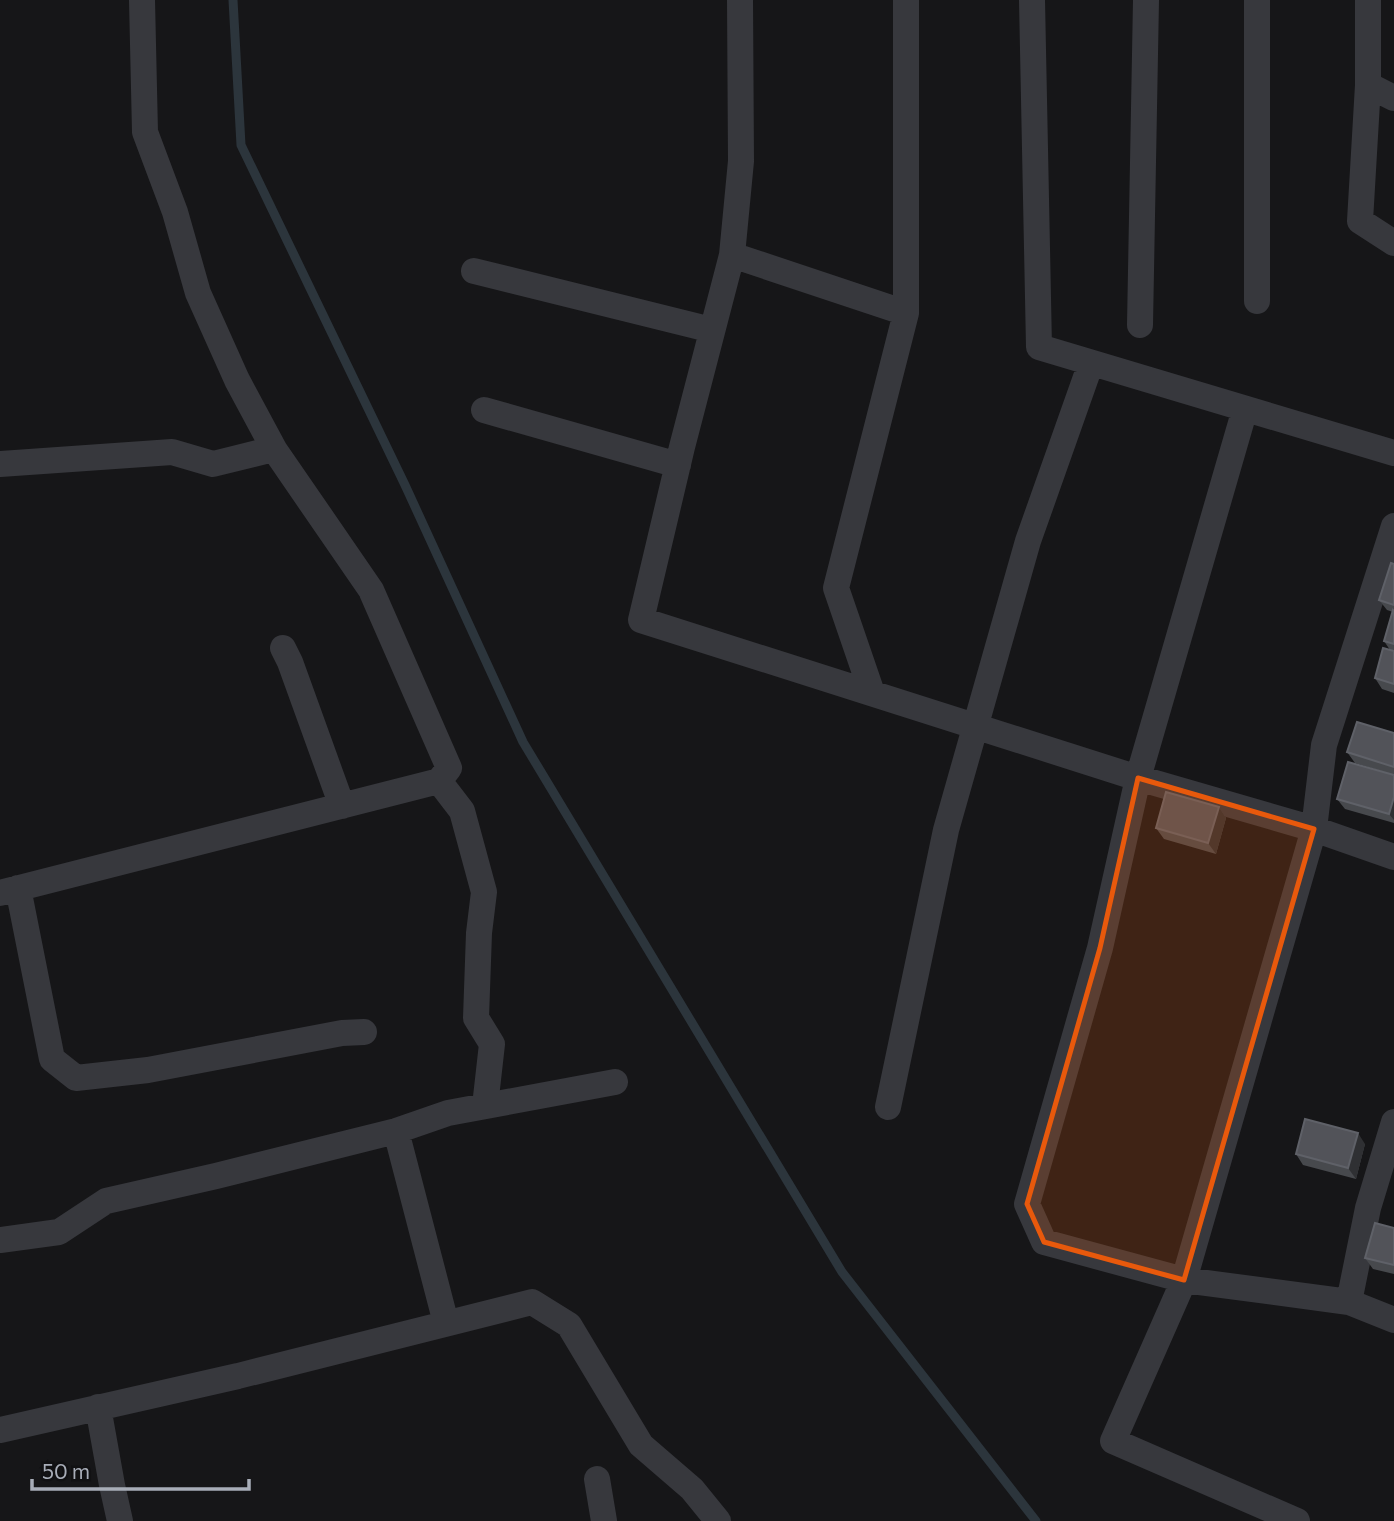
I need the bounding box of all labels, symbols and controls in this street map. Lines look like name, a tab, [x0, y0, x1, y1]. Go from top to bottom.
scale bar	[32, 1448, 248, 1492]
text: 50 m	[42, 1458, 90, 1483]

